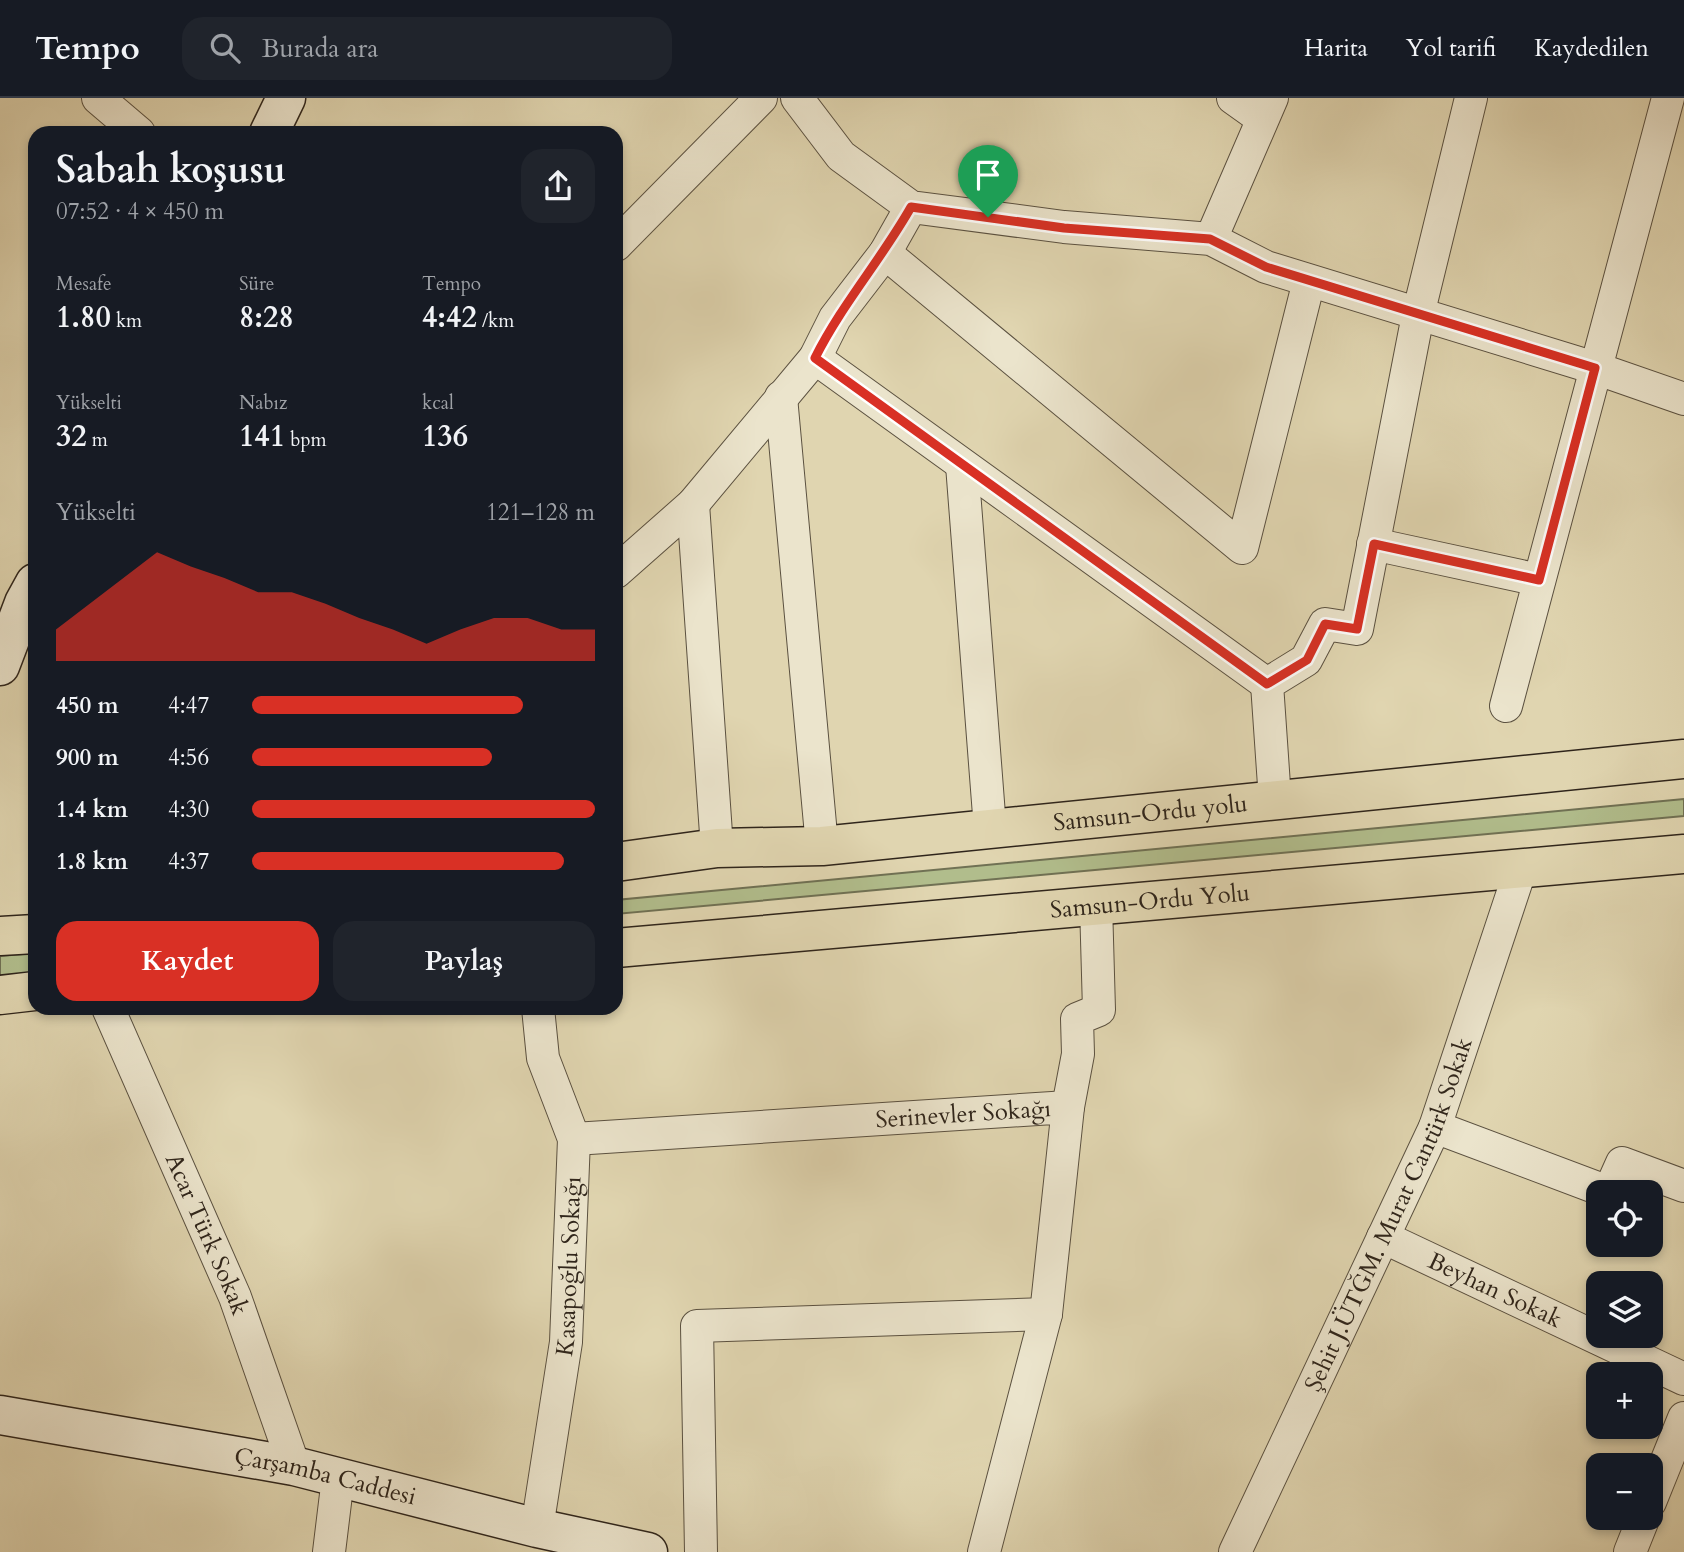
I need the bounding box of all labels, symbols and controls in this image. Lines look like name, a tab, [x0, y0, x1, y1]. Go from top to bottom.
search box	[182, 17, 672, 80]
text: Tempo	[35, 26, 140, 71]
icon: search	[206, 29, 244, 67]
text: Burada ara	[262, 31, 378, 66]
text: Harita	[1304, 32, 1368, 65]
text: Yol tarifi	[1406, 32, 1496, 65]
text: Kaydedilen	[1534, 32, 1649, 65]
text: Sabah koşusu	[56, 144, 286, 196]
pin	[958, 145, 1018, 217]
button: share	[521, 149, 595, 223]
icon: arrive	[969, 156, 1007, 194]
text: 07:52 · 4 × 450 m	[56, 196, 224, 227]
text: Mesafe	[56, 271, 112, 297]
text: Süre	[239, 271, 275, 297]
text: Tempo	[422, 271, 481, 297]
text: 1.80	[56, 297, 111, 338]
text: 8:28	[239, 297, 294, 338]
text: 4:42	[422, 297, 477, 338]
text: km	[111, 308, 142, 334]
text: /km	[477, 308, 514, 334]
text: Yükselti	[56, 390, 122, 416]
text: Nabız	[239, 390, 287, 416]
text: kcal	[422, 390, 454, 416]
text: 32	[56, 416, 87, 457]
text: 141	[239, 416, 285, 457]
text: 136	[422, 416, 468, 457]
text: m	[87, 427, 108, 453]
text: bpm	[285, 427, 327, 453]
text: Yükselti	[56, 497, 136, 528]
text: 121–128 m	[486, 497, 595, 528]
text: 450 m	[56, 690, 119, 721]
text: 4:47	[168, 690, 209, 721]
text: 900 m	[56, 742, 119, 773]
text: 4:56	[168, 742, 209, 773]
street label: Samsun-Ordu yolu	[1052, 787, 1249, 840]
text: 1.4 km	[56, 794, 128, 825]
text: 4:30	[168, 794, 209, 825]
text: 1.8 km	[56, 846, 128, 877]
text: 4:37	[168, 846, 209, 877]
street label: Samsun-Ordu Yolu	[1049, 876, 1251, 927]
button: Kaydet	[56, 921, 319, 1001]
button: Paylaş	[333, 921, 595, 1001]
street label: Şehit J.ÜTĞM. Murat Cantürk Sokak	[1297, 1033, 1481, 1397]
street label: Serinevler Sokağı	[874, 1092, 1052, 1136]
street label: Acar Türk Sokak	[157, 1148, 256, 1320]
street label: Kasapoğlu Sokağı	[548, 1175, 590, 1359]
map controls	[1586, 1180, 1663, 1530]
button: locate	[1586, 1180, 1663, 1257]
street label: Beyhan Sokak	[1422, 1245, 1568, 1336]
button: layers	[1586, 1271, 1663, 1348]
button: +	[1586, 1362, 1663, 1439]
street label: Çarşamba Caddesi	[232, 1440, 420, 1514]
button: −	[1586, 1453, 1663, 1530]

